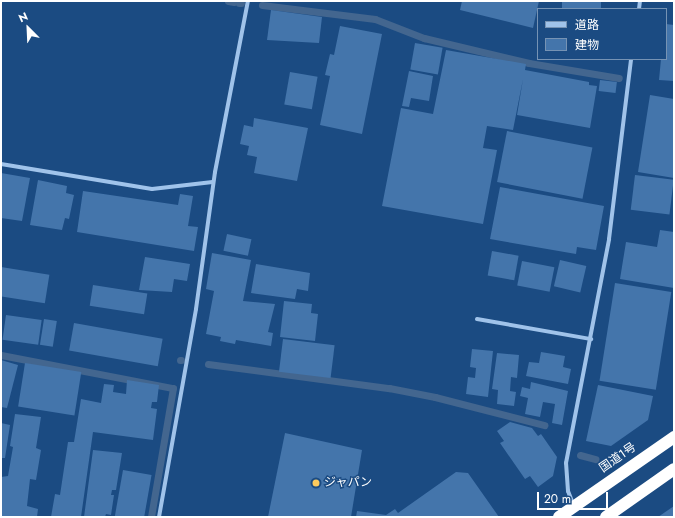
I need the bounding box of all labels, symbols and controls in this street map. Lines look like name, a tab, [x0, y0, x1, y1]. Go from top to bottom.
north arrow	[8, 8, 48, 48]
text: N	[16, 8, 30, 26]
legend	[537, 8, 667, 60]
text: 道路	[575, 16, 599, 34]
text: 建物	[575, 36, 599, 54]
street label: 国道1号	[597, 440, 639, 476]
place label: ジャパン	[324, 476, 372, 490]
marker: ジャパン	[311, 478, 321, 488]
scale bar	[539, 484, 610, 510]
text: 20 m	[544, 490, 571, 508]

